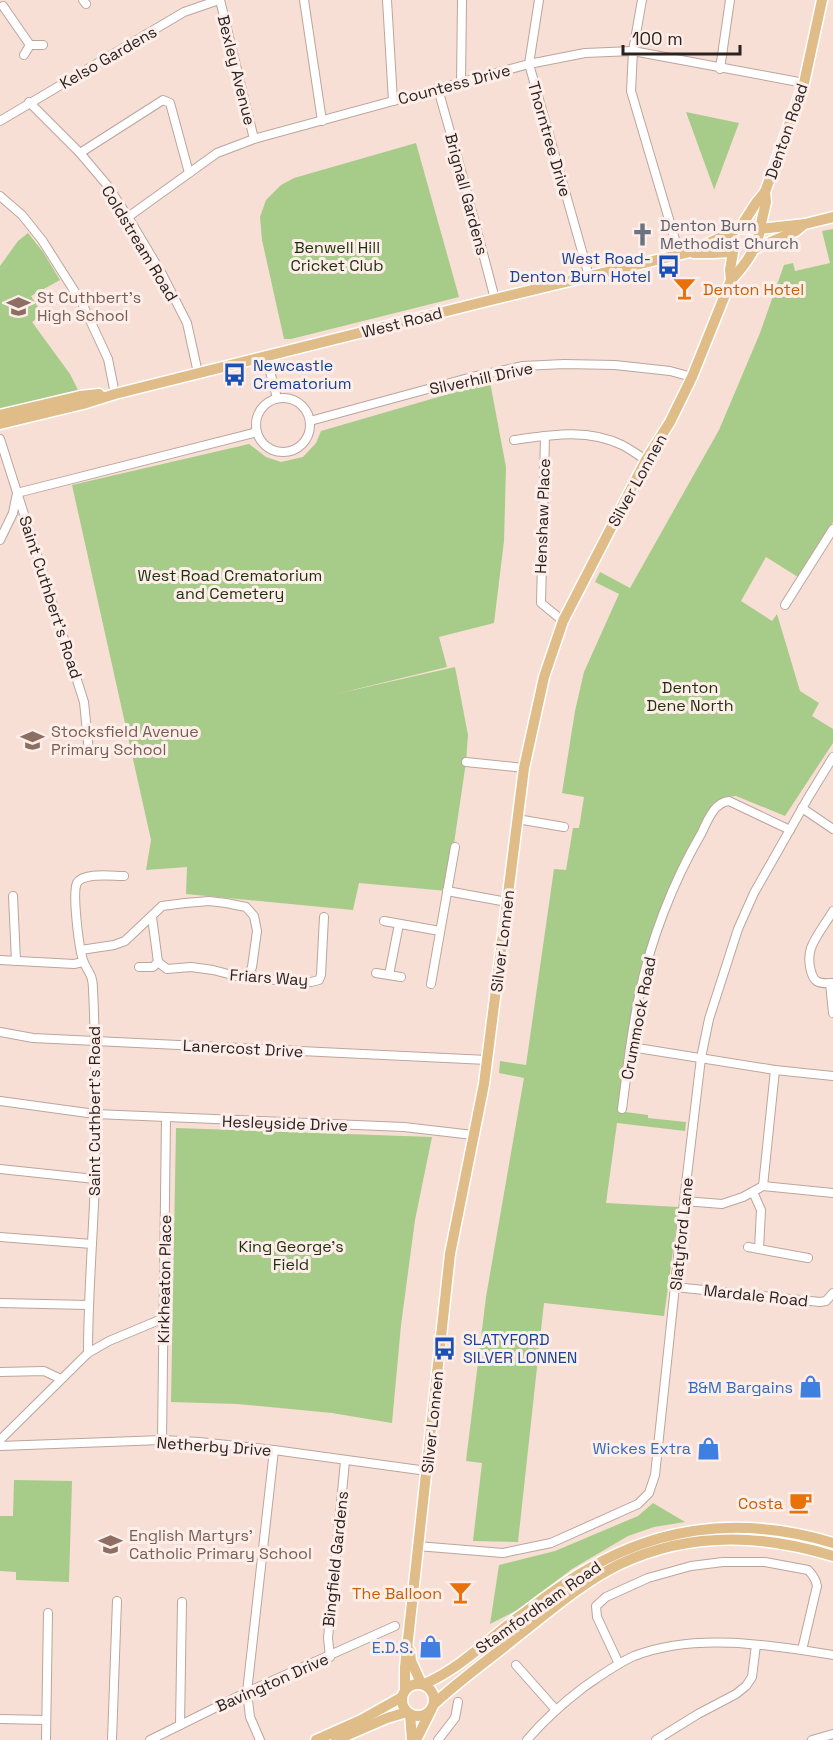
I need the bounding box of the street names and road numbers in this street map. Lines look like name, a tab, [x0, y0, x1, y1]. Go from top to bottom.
street label: Bexley Avenue	[213, 13, 260, 127]
street label: Kelso Gardens	[56, 21, 161, 94]
street label: Countess Drive	[396, 59, 513, 110]
street label: Thorntree Drive	[523, 79, 576, 199]
street label: Denton Road	[760, 81, 813, 182]
street label: Brignall Gardens	[440, 131, 493, 257]
street label: Coldstream Road	[97, 181, 182, 305]
street label: West Road	[360, 302, 445, 343]
street label: Silverhill Drive	[427, 357, 535, 400]
street label: Silver Lonnen	[603, 430, 672, 530]
street label: Henshaw Place	[530, 458, 555, 574]
street label: Saint Cuthbert's Road	[14, 513, 87, 681]
street label: Silver Lonnen	[486, 889, 519, 993]
street label: Crummock Road	[616, 955, 661, 1081]
street label: Friars Way	[229, 964, 309, 991]
street label: Saint Cuthbert's Road	[84, 1026, 105, 1196]
street label: Lanercost Drive	[182, 1035, 304, 1062]
street label: Hesleyside Drive	[222, 1111, 348, 1136]
street label: Slatyford Lane	[665, 1177, 698, 1292]
street label: Kirkheaton Place	[153, 1214, 176, 1344]
street label: Mardale Road	[703, 1280, 809, 1311]
street label: Silver Lonnen	[417, 1370, 448, 1474]
street label: Netherby Drive	[156, 1432, 272, 1461]
street label: Bingfield Gardens	[318, 1490, 353, 1628]
street label: Stamfordham Road	[471, 1556, 605, 1659]
street label: Bavington Drive	[213, 1648, 332, 1717]

